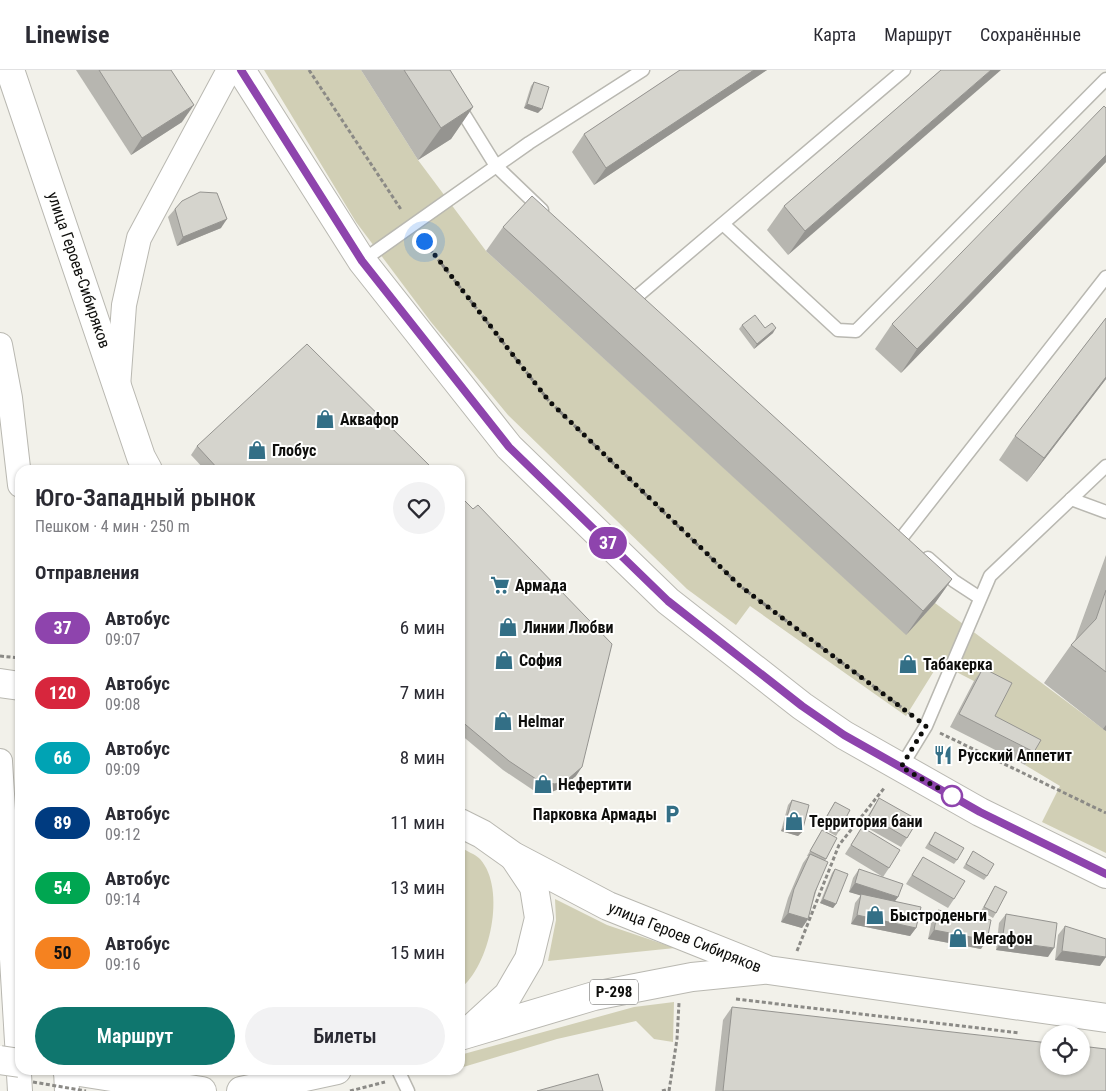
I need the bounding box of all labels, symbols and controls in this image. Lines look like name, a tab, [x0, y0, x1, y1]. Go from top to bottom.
text: Linewise	[25, 21, 109, 49]
text: Карта	[813, 24, 856, 45]
text: Маршрут	[884, 24, 952, 45]
text: Сохранённые	[980, 24, 1081, 45]
street label: улица Героев-Сибиряков	[43, 189, 115, 351]
your location	[412, 229, 437, 254]
shop icon: Аквафор	[314, 408, 336, 430]
place label: Аквафор	[340, 410, 399, 429]
shop icon: Глобус	[246, 439, 268, 461]
place label: Глобус	[272, 441, 316, 460]
button: heart	[393, 482, 445, 534]
text: Юго-Западный рынок	[35, 484, 256, 512]
text: Пешком · 4 мин · 250 m	[35, 517, 190, 536]
line badge: 37	[586, 527, 630, 559]
text: 37	[599, 532, 617, 553]
text: Отправления	[35, 561, 139, 584]
supermarket icon: Армада	[489, 574, 511, 596]
place label: Армада	[515, 576, 567, 595]
text: Автобус	[105, 607, 170, 630]
text: 6 мин	[400, 616, 445, 639]
shop icon: Линии Любви	[497, 616, 519, 638]
text: 37	[53, 617, 72, 638]
place label: Линии Любви	[523, 618, 614, 637]
text: 09:07	[105, 630, 140, 649]
shop icon: София	[493, 649, 515, 671]
place label: София	[519, 651, 562, 670]
shop icon: Табакерка	[897, 653, 919, 675]
place label: Табакерка	[923, 655, 993, 674]
text: Автобус	[105, 672, 170, 695]
text: 7 мин	[400, 681, 445, 704]
text: 120	[49, 682, 76, 703]
text: 09:08	[105, 695, 140, 714]
shop icon: Helmar	[492, 710, 514, 732]
place label: Helmar	[518, 712, 564, 731]
text: Автобус	[105, 737, 170, 760]
restaurant icon: Русский Аппетит	[932, 744, 954, 766]
text: 8 мин	[400, 746, 445, 769]
place label: Русский Аппетит	[958, 746, 1072, 765]
text: 66	[53, 747, 72, 768]
text: 09:09	[105, 760, 140, 779]
shop icon: Нефертити	[532, 773, 554, 795]
place label: Нефертити	[558, 775, 631, 794]
unlabelled marker	[941, 785, 963, 807]
text: Автобус	[105, 802, 170, 825]
parking icon: Парковка Армады	[661, 803, 683, 825]
place label: Парковка Армады	[533, 805, 657, 824]
shop icon: Территория бани	[783, 810, 805, 832]
text: 11 мин	[390, 811, 445, 834]
text: 89	[53, 812, 72, 833]
place label: Территория бани	[809, 812, 923, 831]
text: 09:12	[105, 825, 140, 844]
text: Автобус	[105, 867, 170, 890]
text: 13 мин	[390, 876, 445, 899]
text: 54	[53, 877, 72, 898]
text: 09:14	[105, 890, 140, 909]
street label: улица Героев Сибиряков	[606, 898, 764, 976]
shop icon: Быстроденьги	[864, 904, 886, 926]
place label: Быстроденьги	[890, 906, 987, 925]
shop icon: Мегафон	[947, 927, 969, 949]
place label: Мегафон	[973, 929, 1032, 948]
text: Автобус	[105, 932, 170, 955]
text: 15 мин	[390, 941, 445, 964]
text: 50	[53, 942, 72, 963]
text: 09:16	[105, 955, 140, 974]
road number: Р-298	[590, 980, 638, 1004]
button: Маршрут	[35, 1007, 235, 1065]
button: Билеты	[245, 1007, 445, 1065]
map controls	[1040, 1025, 1090, 1075]
button: locate	[1040, 1025, 1090, 1075]

